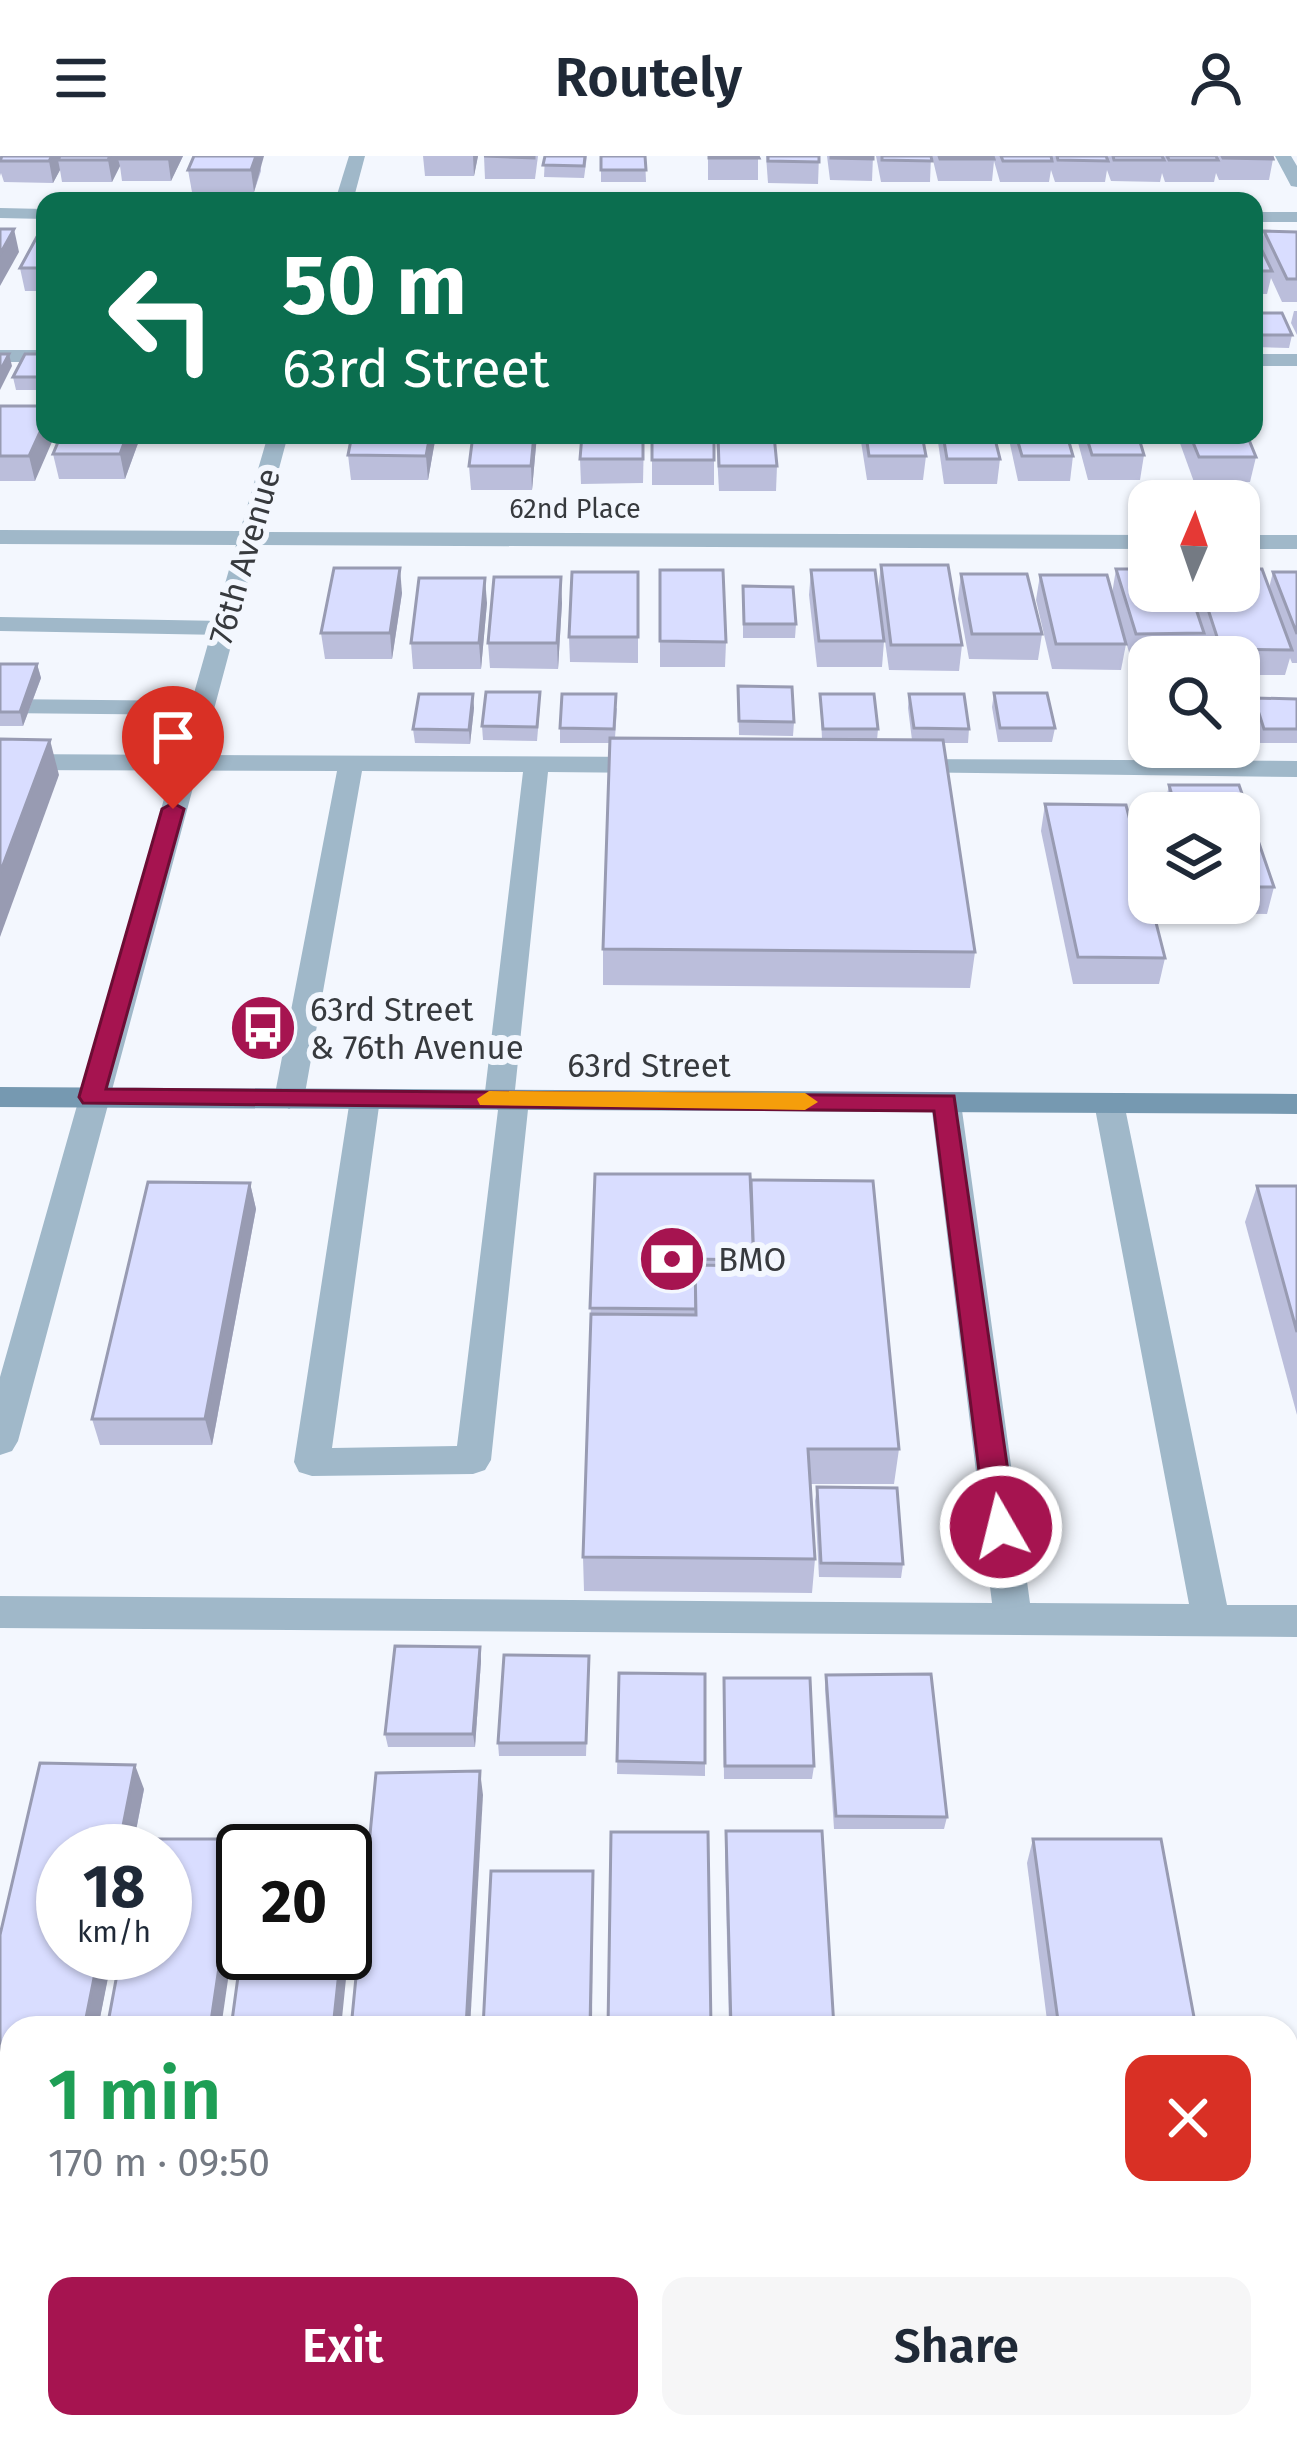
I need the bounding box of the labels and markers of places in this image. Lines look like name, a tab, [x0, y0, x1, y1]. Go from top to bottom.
pin	[122, 686, 224, 809]
place label: 63rd Street & 76th Avenue	[310, 990, 524, 1068]
bus stop icon: 63rd Street & 76th Avenue	[228, 993, 298, 1063]
bank icon: BMO	[637, 1224, 707, 1294]
place label: BMO	[718, 1240, 786, 1280]

